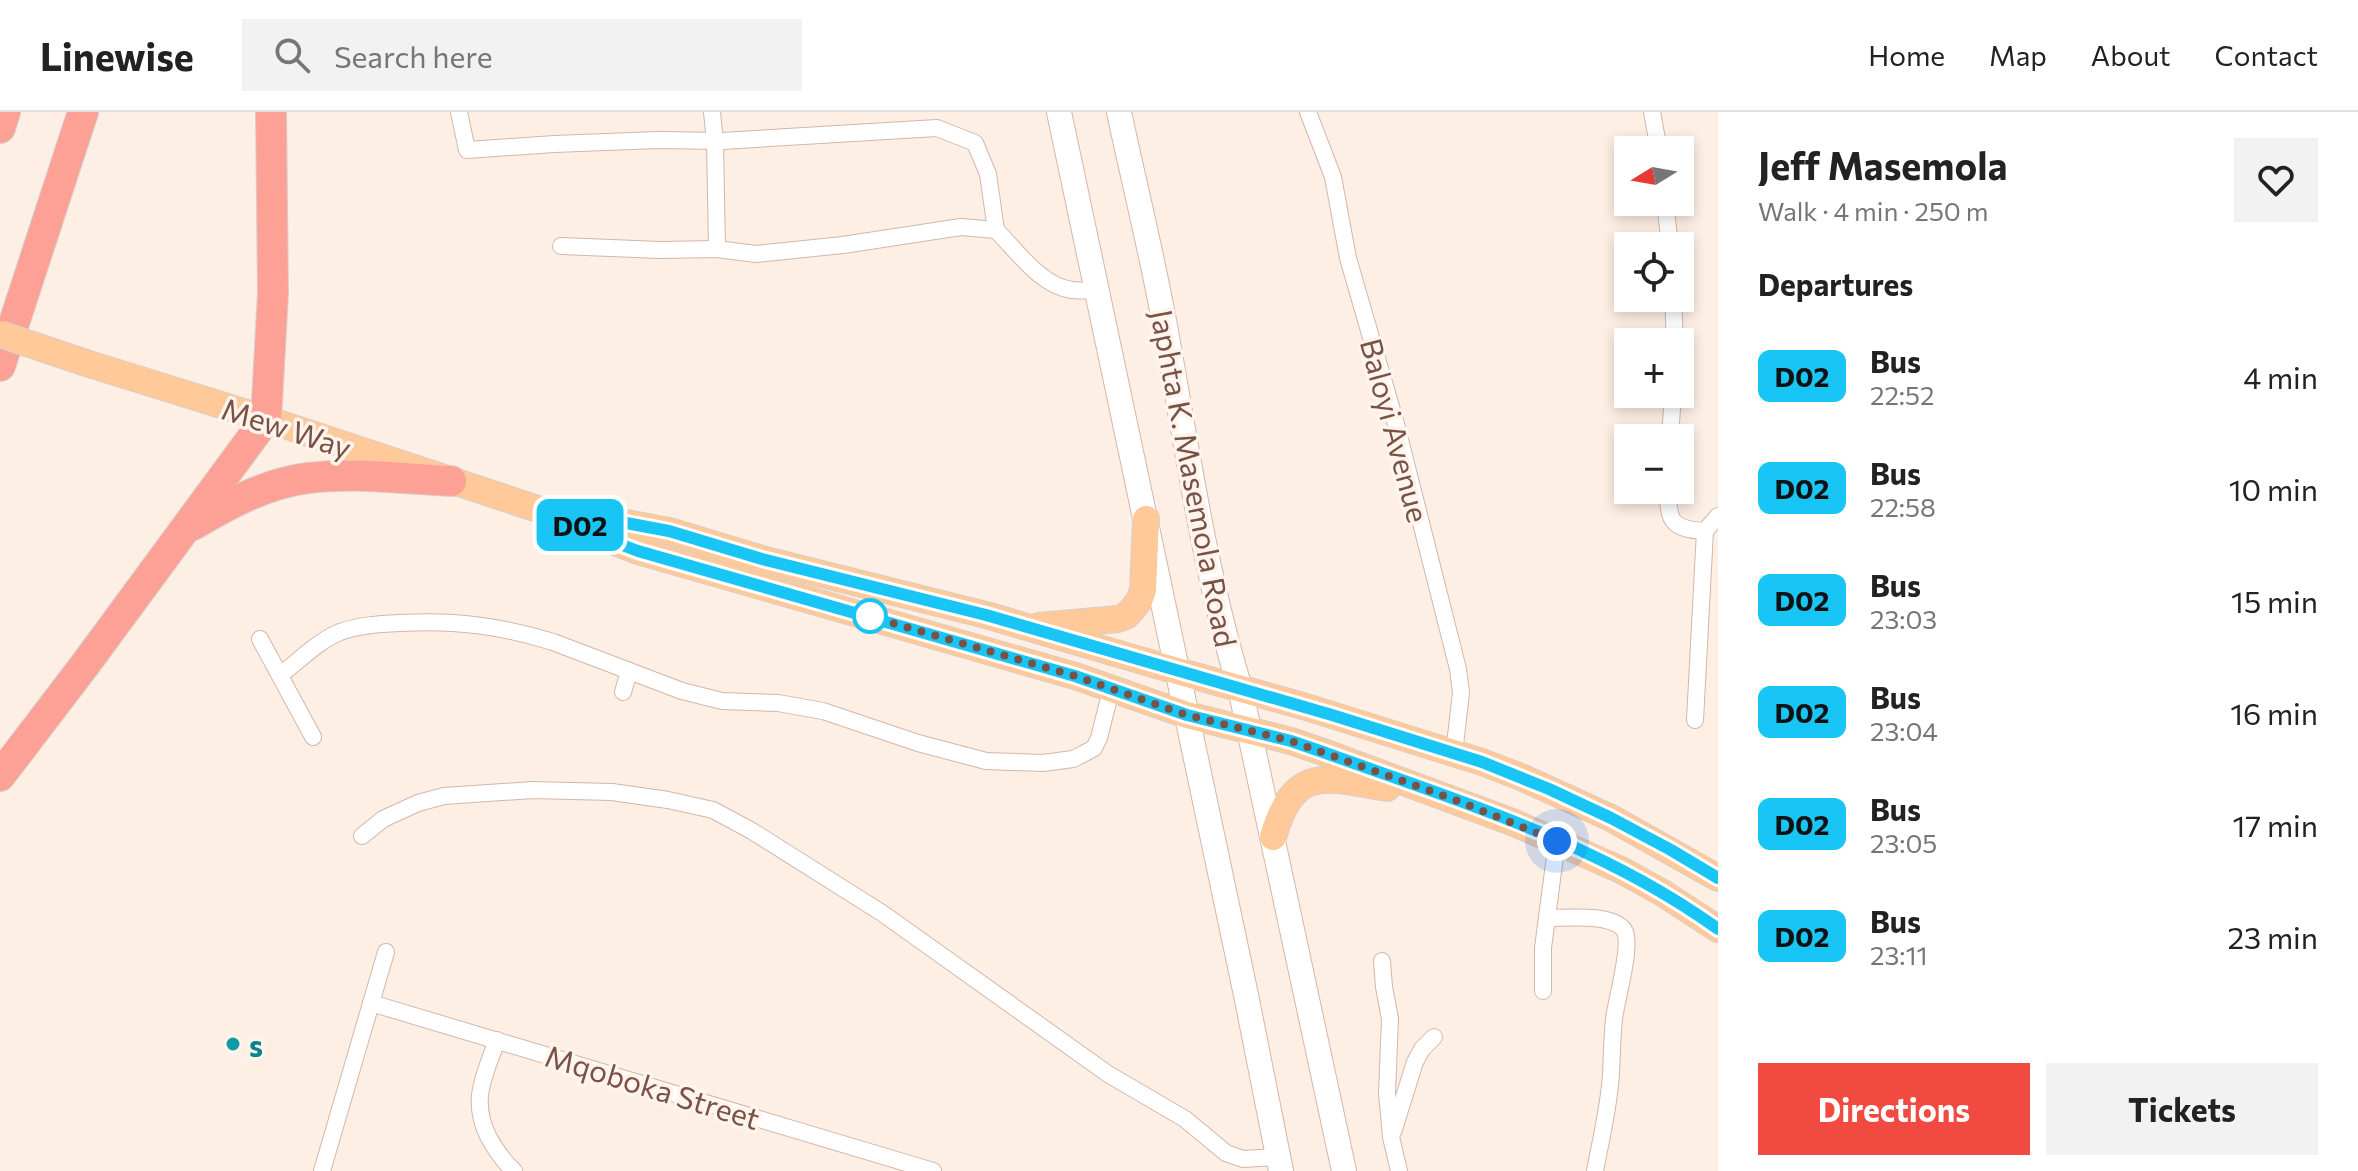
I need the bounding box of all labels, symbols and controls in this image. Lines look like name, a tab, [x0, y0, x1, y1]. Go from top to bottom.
search box	[242, 19, 802, 91]
text: Linewise	[40, 32, 194, 79]
icon: search	[270, 33, 314, 77]
text: Search here	[334, 37, 493, 74]
text: Home	[1868, 38, 1945, 72]
text: Map	[1989, 38, 2047, 72]
text: About	[2091, 38, 2171, 72]
text: Contact	[2215, 38, 2318, 72]
north arrow	[1614, 136, 1694, 216]
map controls	[1614, 136, 1694, 504]
button: heart	[2234, 138, 2318, 222]
text: Jeff Masemola	[1758, 141, 2008, 188]
text: Walk · 4 min · 250 m	[1758, 195, 1988, 226]
button: locate	[1614, 232, 1694, 312]
text: Departures	[1758, 265, 1913, 302]
street label: Japhta K. Masemola Road	[1144, 306, 1246, 650]
button: +	[1614, 328, 1694, 408]
street label: Baloyi Avenue	[1354, 334, 1438, 526]
text: Bus	[1870, 342, 1921, 379]
text: 4 min	[2243, 358, 2318, 395]
text: D02	[1775, 359, 1829, 393]
text: 22:52	[1870, 379, 1934, 410]
street label: Mew Way	[218, 389, 356, 465]
button: −	[1614, 424, 1694, 504]
text: Bus	[1870, 454, 1921, 491]
text: 10 min	[2229, 470, 2318, 507]
text: D02	[1775, 471, 1829, 505]
text: 22:58	[1870, 491, 1936, 522]
line badge: D02	[534, 499, 626, 551]
text: D02	[553, 508, 607, 542]
text: Bus	[1870, 566, 1921, 603]
text: 15 min	[2231, 582, 2318, 619]
text: D02	[1775, 583, 1829, 617]
unlabelled marker	[853, 599, 887, 633]
text: 23:03	[1870, 603, 1937, 634]
text: Bus	[1870, 678, 1921, 715]
text: 16 min	[2230, 694, 2318, 731]
text: D02	[1775, 695, 1829, 729]
text: 23:04	[1870, 715, 1938, 746]
text: Bus	[1870, 790, 1921, 827]
text: 17 min	[2233, 806, 2318, 843]
text: D02	[1775, 807, 1829, 841]
your location	[1537, 821, 1577, 861]
text: 23:05	[1870, 827, 1937, 858]
text: Bus	[1870, 902, 1921, 939]
text: 23 min	[2227, 918, 2318, 955]
text: D02	[1775, 919, 1829, 953]
text: 23:11	[1870, 939, 1928, 970]
place label: s	[249, 1026, 263, 1063]
marker: s	[224, 1035, 242, 1053]
street label: Mqoboka Street	[541, 1036, 765, 1136]
button: Directions	[1758, 1063, 2030, 1155]
button: Tickets	[2046, 1063, 2318, 1155]

